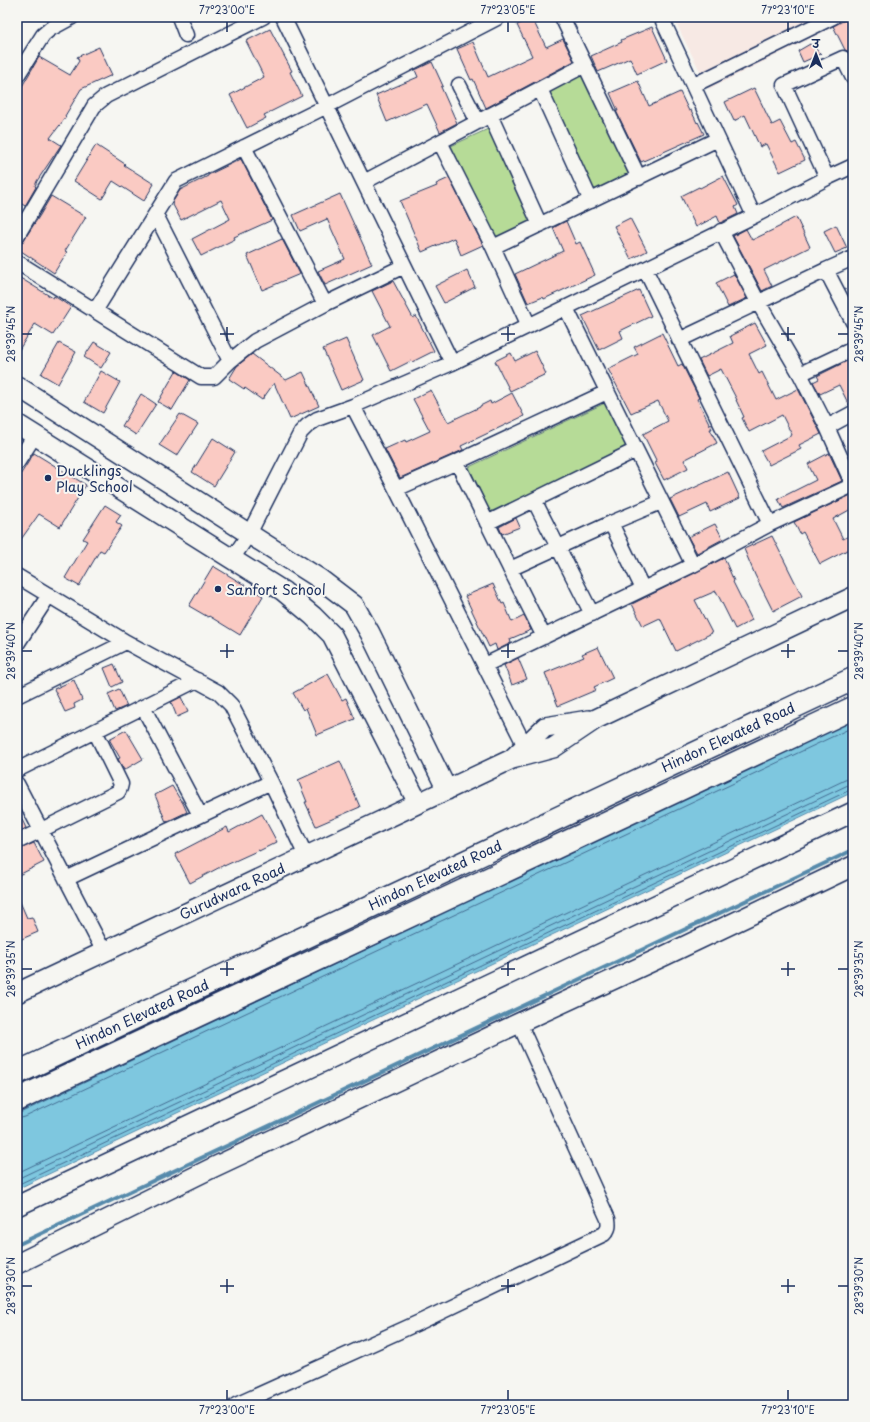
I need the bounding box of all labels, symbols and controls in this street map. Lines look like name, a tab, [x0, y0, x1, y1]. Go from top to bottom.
text: 77°23'00"E	[199, 2, 255, 17]
text: 77°23'05"E	[480, 2, 536, 17]
text: 77°23'10"E	[761, 2, 815, 17]
north arrow	[796, 34, 836, 74]
text: उ	[811, 35, 821, 52]
text: 28°39'45"N	[3, 305, 18, 362]
text: 28°39'45"N	[851, 305, 866, 362]
place label: Ducklings Play School	[56, 460, 133, 497]
marker: Ducklings Play School	[43, 473, 53, 483]
place label: Sanfort School	[226, 579, 326, 600]
marker: Sanfort School	[213, 584, 223, 594]
text: 28°39'40"N	[3, 622, 18, 680]
text: 28°39'40"N	[851, 622, 866, 680]
street label: Hindon Elevated Road	[658, 697, 798, 777]
street label: Hindon Elevated Road	[365, 835, 505, 915]
street label: Gurudwara Road	[176, 857, 288, 925]
text: 28°39'35"N	[3, 940, 18, 998]
text: 28°39'35"N	[851, 940, 866, 998]
street label: Hindon Elevated Road	[72, 974, 212, 1054]
text: 28°39'30"N	[3, 1257, 18, 1315]
text: 28°39'30"N	[851, 1257, 866, 1315]
text: 77°23'00"E	[199, 1402, 255, 1417]
text: 77°23'05"E	[480, 1402, 536, 1417]
text: 77°23'10"E	[761, 1402, 815, 1417]

